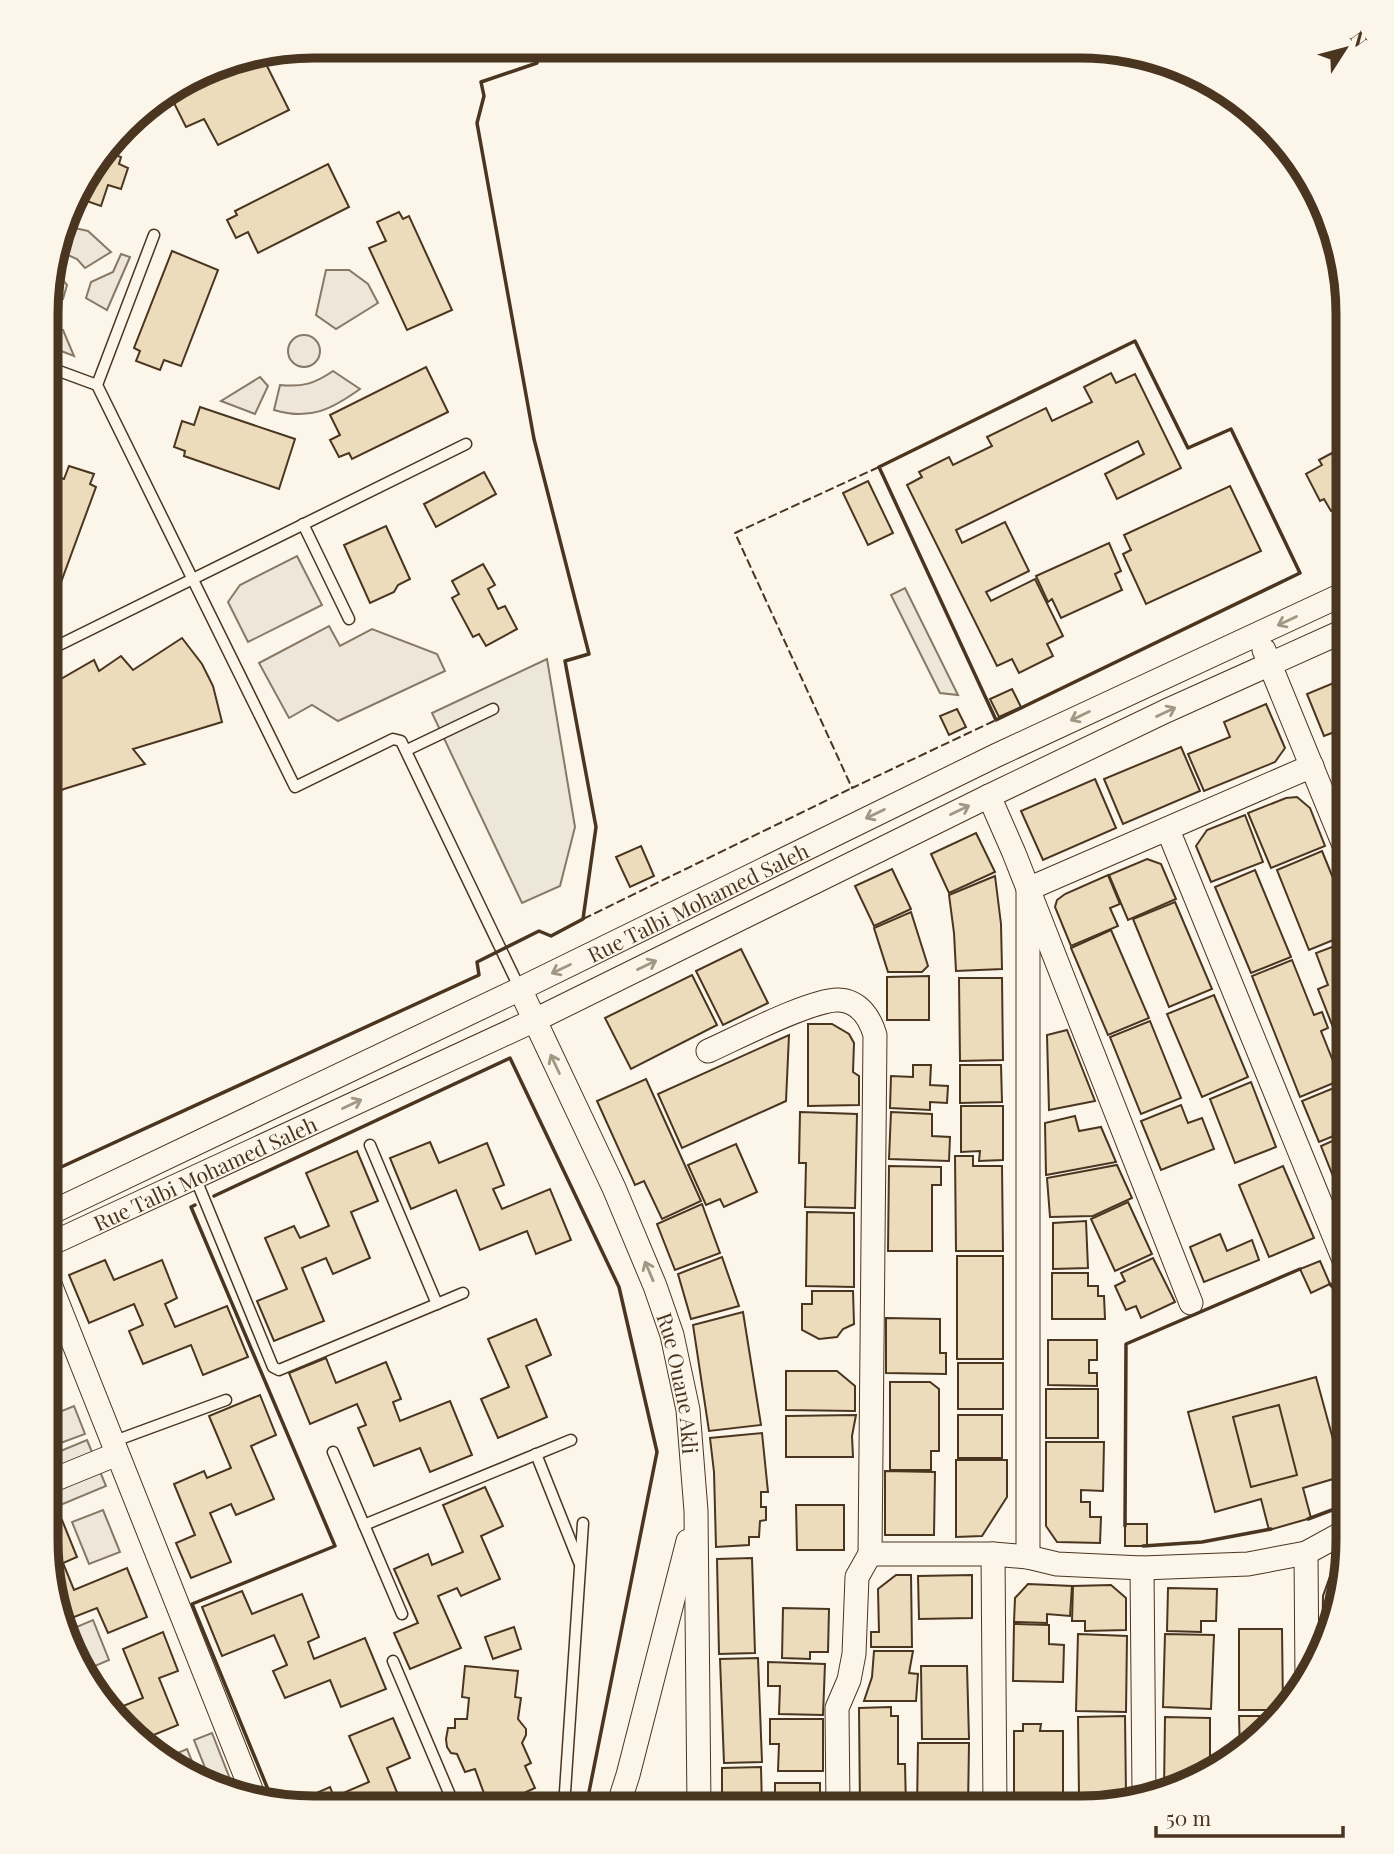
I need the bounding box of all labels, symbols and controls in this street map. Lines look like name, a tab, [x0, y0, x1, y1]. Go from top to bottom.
north arrow	[1310, 14, 1380, 84]
text: N	[1345, 25, 1374, 52]
one-way arrow	[1277, 614, 1298, 628]
one-way arrow	[1154, 705, 1176, 718]
one-way arrow	[1070, 710, 1091, 723]
one-way arrow	[949, 803, 970, 816]
one-way arrow	[865, 808, 886, 821]
street label: Rue Talbi Mohamed Saleh	[582, 835, 813, 968]
one-way arrow	[636, 958, 657, 971]
one-way arrow	[551, 962, 572, 976]
one-way arrow	[548, 1054, 561, 1075]
one-way arrow	[341, 1097, 362, 1110]
street label: Rue Talbi Mohamed Saleh	[89, 1109, 322, 1236]
one-way arrow	[641, 1261, 654, 1282]
street label: Rue Ouane Akli	[651, 1309, 705, 1455]
scale bar	[1156, 1794, 1343, 1838]
text: 50 m	[1166, 1803, 1212, 1831]

